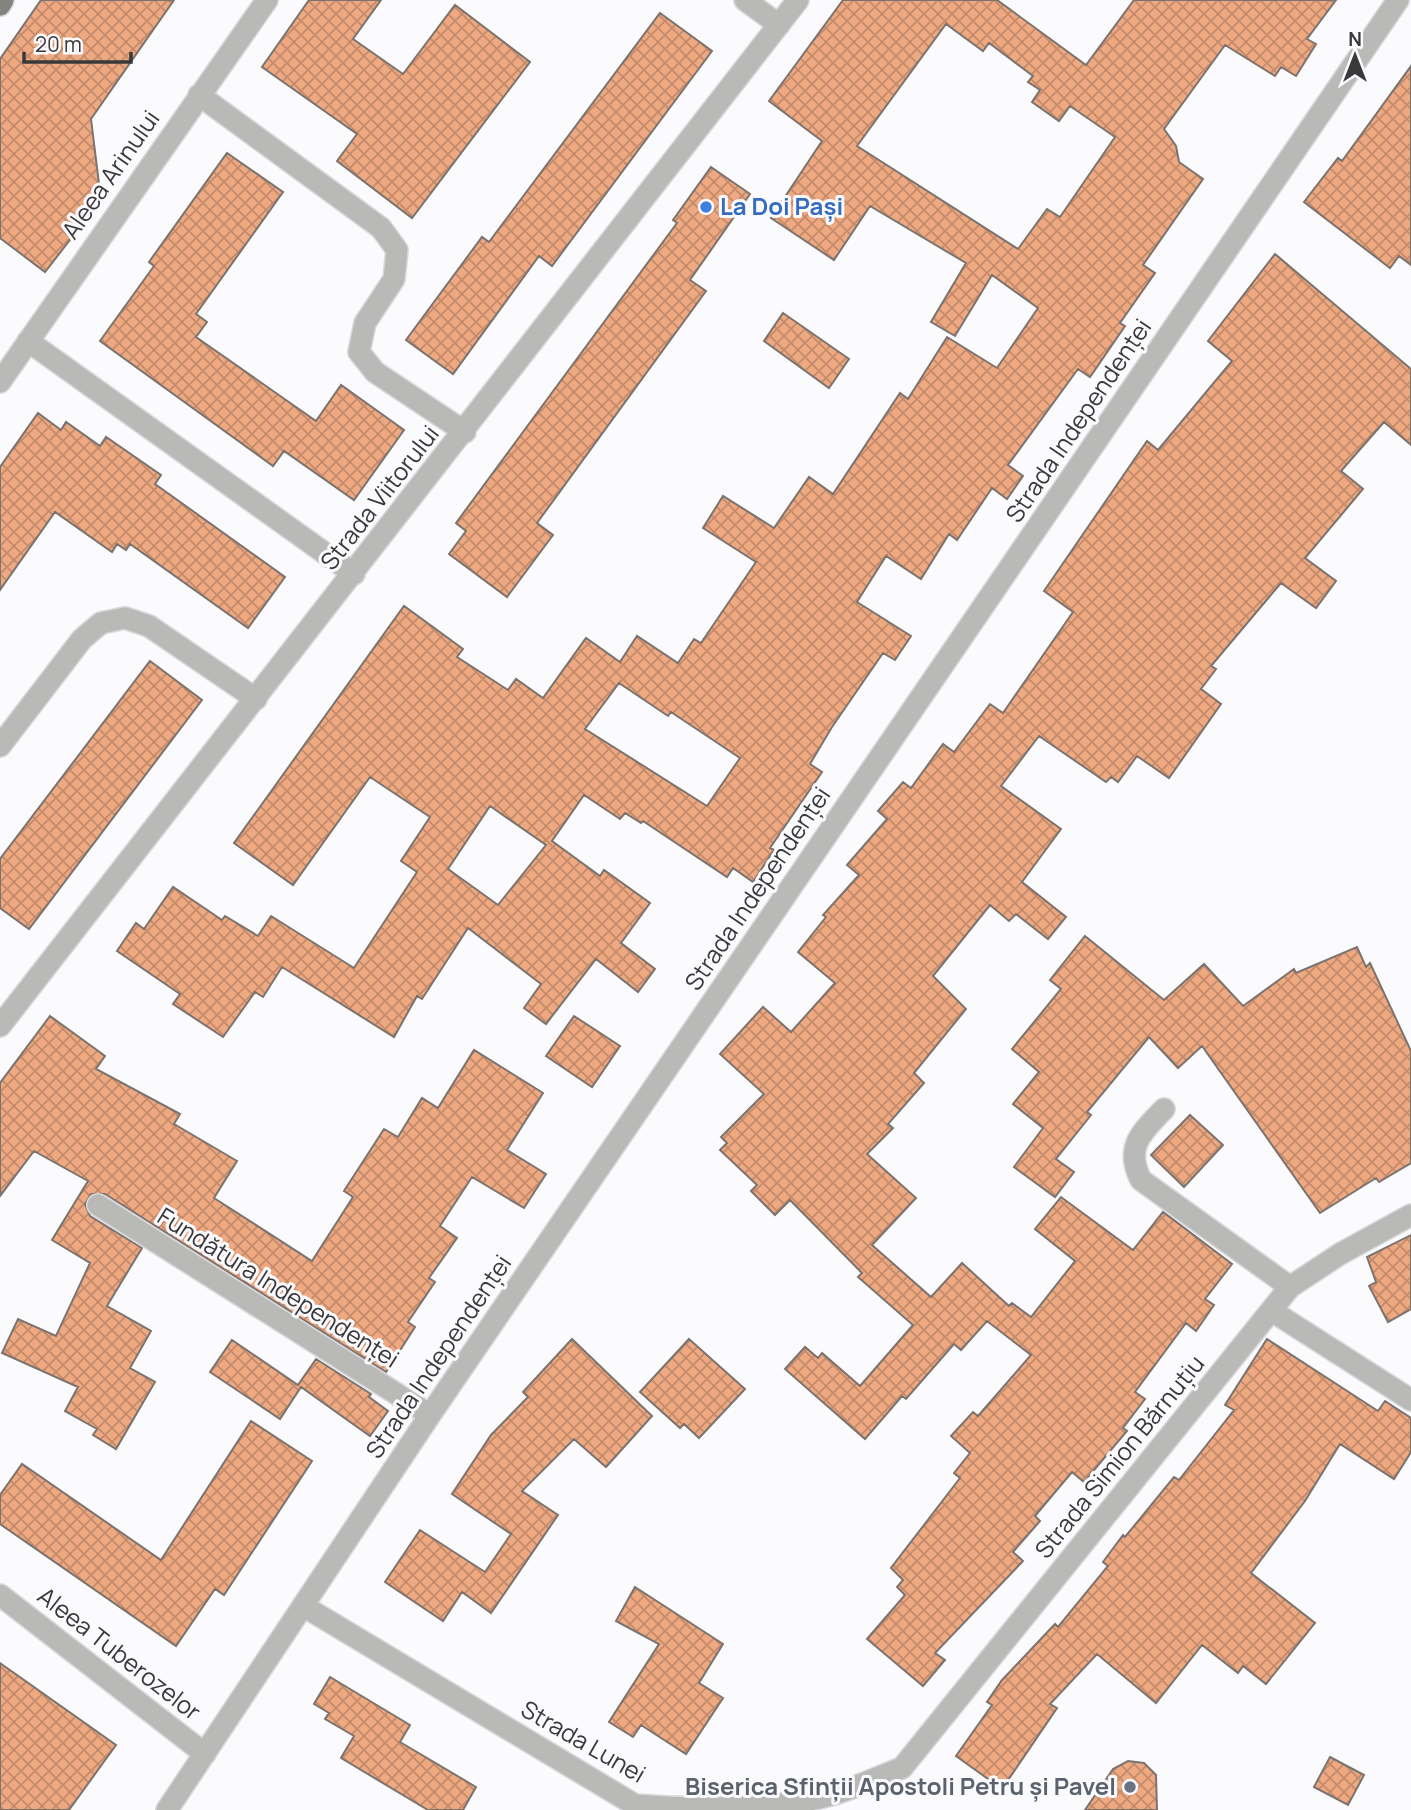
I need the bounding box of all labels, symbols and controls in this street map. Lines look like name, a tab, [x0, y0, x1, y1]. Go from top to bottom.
scale bar	[24, 21, 131, 65]
north arrow	[1320, 21, 1390, 91]
text: N	[1348, 26, 1362, 52]
text: 20 m	[35, 30, 82, 58]
street label: Aleea Arinului	[53, 103, 166, 245]
place label: La Doi Pași	[720, 189, 843, 222]
marker: La Doi Pași	[698, 199, 714, 215]
street label: Strada Independenței	[997, 312, 1158, 528]
street label: Strada Viitorului	[312, 418, 446, 576]
street label: Strada Independenței	[676, 780, 837, 996]
street label: Fundătura Independenței	[152, 1199, 406, 1375]
street label: Strada Independenței	[357, 1248, 518, 1464]
street label: Strada Simion Bărnuțiu	[1027, 1348, 1211, 1565]
street label: Aleea Tuberozelor	[31, 1579, 209, 1727]
street label: Strada Lunei	[515, 1692, 652, 1790]
place label: Biserica Sfinții Apostoli Petru și Pavel	[685, 1769, 1116, 1802]
marker: Biserica Sfinții Apostoli Petru și Pavel	[1122, 1779, 1138, 1795]

